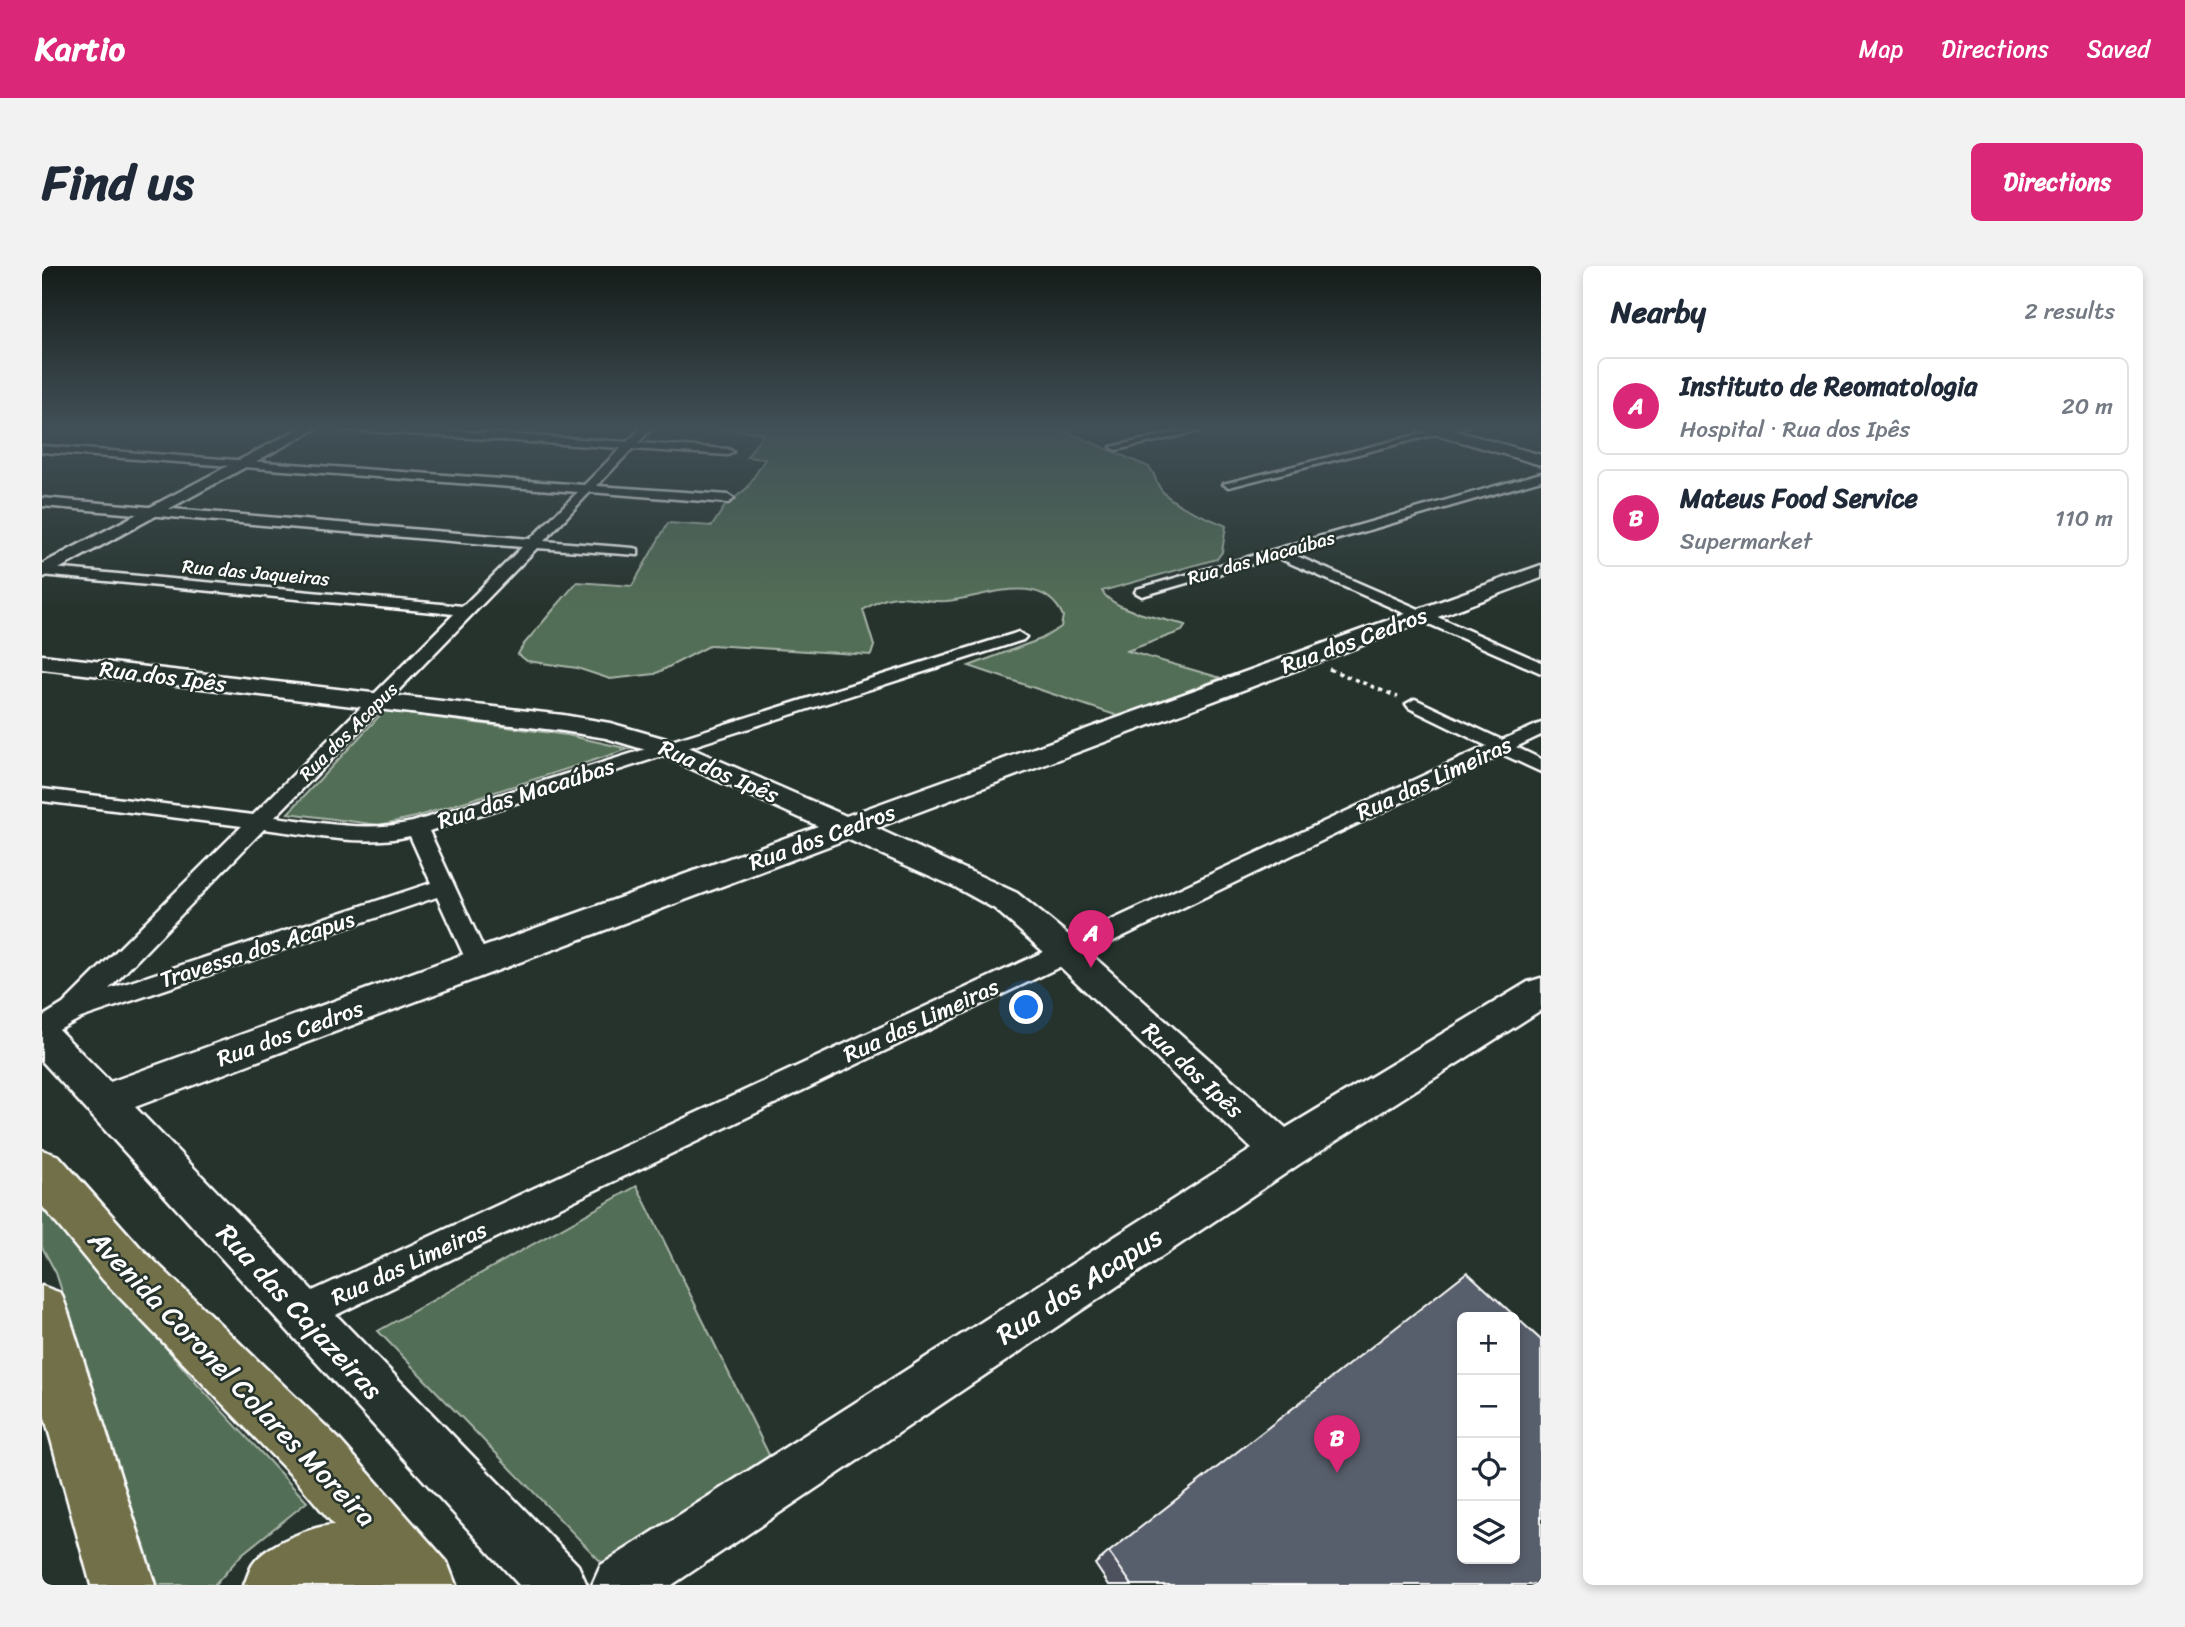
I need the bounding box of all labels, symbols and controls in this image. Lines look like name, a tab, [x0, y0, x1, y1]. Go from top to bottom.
text: Kartio	[35, 20, 125, 78]
text: Map	[1859, 28, 1903, 70]
text: Directions	[1941, 28, 2049, 70]
text: Saved	[2087, 28, 2150, 70]
text: Find us	[42, 139, 194, 226]
button: Directions	[1971, 143, 2143, 221]
text: Nearby	[1611, 285, 1706, 339]
text: 2 results	[2024, 291, 2115, 332]
text: Instituto de Reomatologia	[1680, 363, 1977, 409]
text: A	[1628, 386, 1644, 427]
text: 20 m	[2062, 386, 2113, 427]
text: Hospital · Rua dos Ipês	[1680, 409, 1910, 450]
text: Mateus Food Service	[1680, 475, 1918, 521]
text: B	[1629, 498, 1643, 539]
text: 110 m	[2055, 498, 2113, 539]
street label: Rua das Macaúbas	[1183, 521, 1339, 594]
text: Supermarket	[1680, 521, 1812, 562]
street label: Rua das Jaqueiras	[181, 550, 331, 595]
street label: Rua dos Cedros	[1275, 595, 1434, 686]
street label: Rua dos Ipês	[97, 648, 229, 705]
street label: Rua dos Acapus	[291, 674, 406, 789]
street label: Rua das Limeiras	[1349, 724, 1520, 833]
street label: Rua dos Ipês	[652, 728, 786, 815]
street label: Rua das Macaúbas	[432, 745, 621, 841]
street label: Rua dos Cedros	[743, 792, 902, 883]
street label: Travessa dos Acapus	[154, 898, 361, 1000]
pin: A	[1068, 910, 1114, 968]
street label: Rua das Limeiras	[836, 966, 1007, 1075]
street label: Rua dos Cedros	[211, 988, 370, 1079]
your location	[1009, 990, 1043, 1024]
street label: Rua dos Ipês	[1132, 1012, 1254, 1129]
street label: Rua das Limeiras	[324, 1209, 495, 1318]
street label: Rua das Cajazeiras	[204, 1211, 396, 1412]
street label: Rua dos Acapus	[986, 1213, 1173, 1358]
street label: Avenida Coronel Colares Moreira	[76, 1217, 389, 1539]
map controls	[1457, 1312, 1520, 1564]
button: +	[1457, 1312, 1520, 1375]
button: −	[1457, 1375, 1520, 1438]
pin: B	[1314, 1415, 1360, 1473]
button: locate	[1457, 1438, 1520, 1501]
button: layers	[1457, 1501, 1520, 1564]

